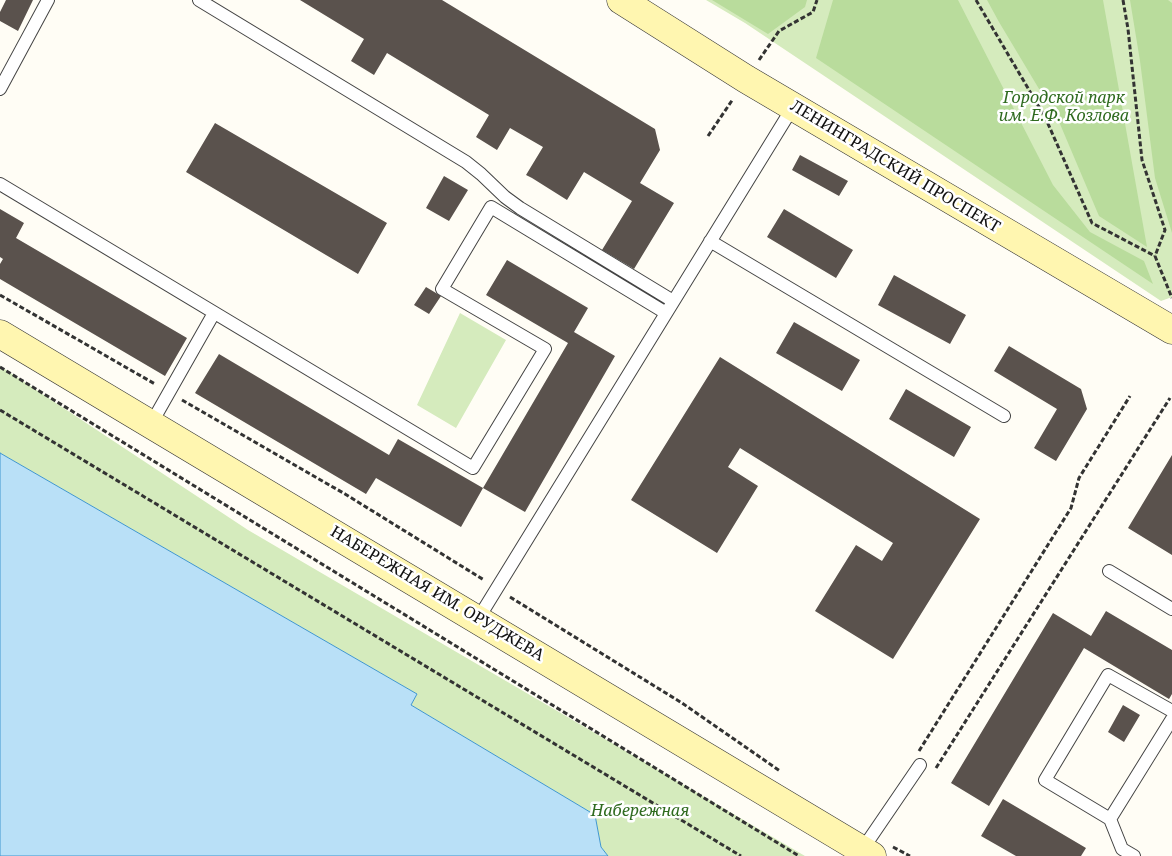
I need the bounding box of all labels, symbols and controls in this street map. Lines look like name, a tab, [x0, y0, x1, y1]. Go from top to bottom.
park label: Городской парк им. Е.Ф. Козлова	[999, 88, 1129, 126]
street label: ЛЕНИНГРАДСКИЙ ПРОСПЕКТ	[787, 97, 1003, 237]
street label: НАБЕРЕЖНАЯ ИМ. ОРУДЖЕВА	[327, 522, 547, 666]
park label: Набережная	[591, 801, 689, 821]

